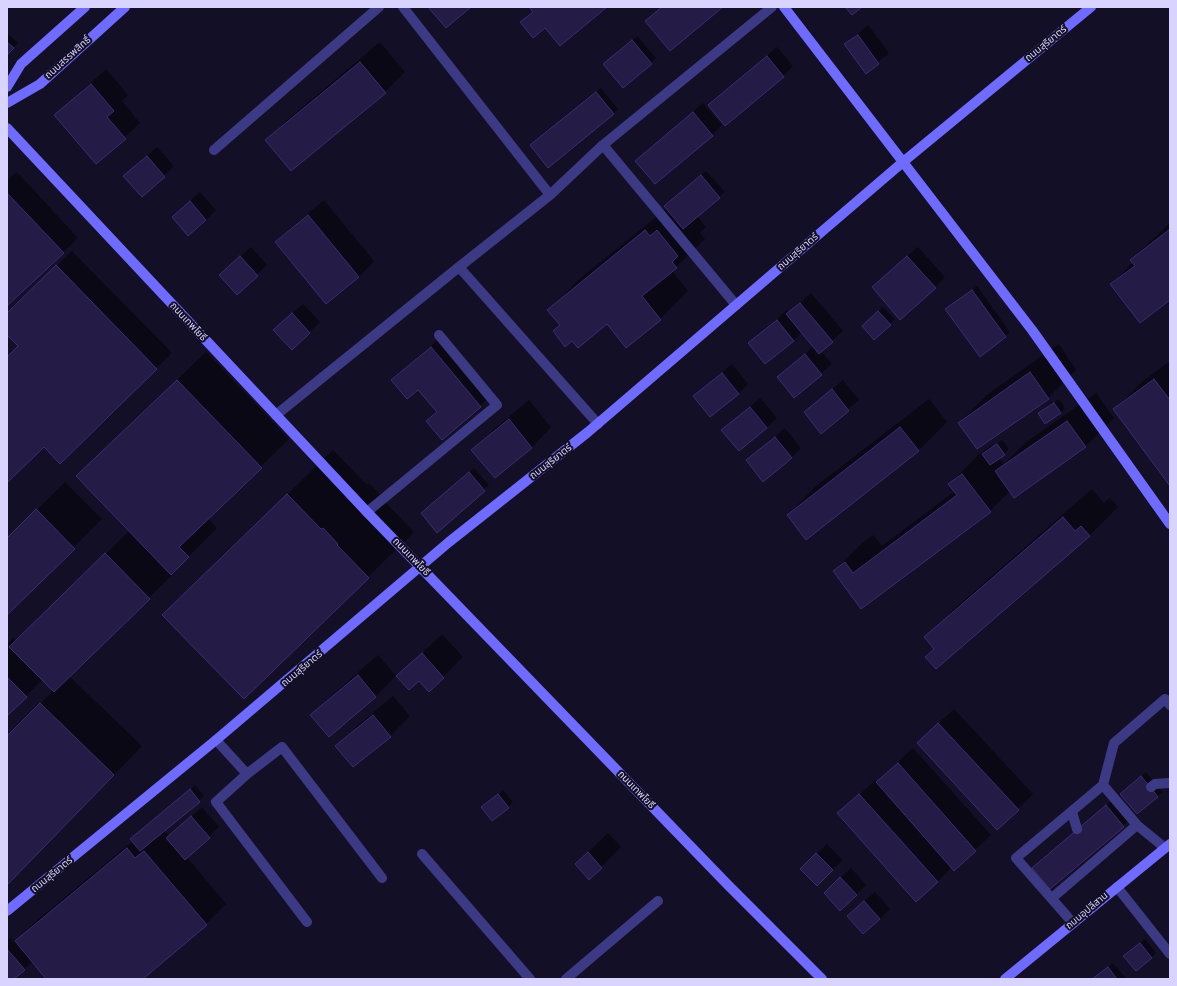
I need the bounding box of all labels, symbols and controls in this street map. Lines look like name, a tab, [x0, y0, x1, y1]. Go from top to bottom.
street label: ถนนสุริยาตร์	[1023, 24, 1069, 64]
street label: ถนนสรรพสิทธิ์	[42, 34, 94, 82]
street label: ถนนสุริยาตร์	[775, 231, 821, 273]
street label: ถนนเทพโยธี	[167, 300, 209, 344]
street label: ถนนสุริยาตร์	[528, 442, 574, 482]
street label: ถนนเทพโยธี	[390, 535, 432, 579]
street label: ถนนสุริยาตร์	[279, 648, 325, 690]
street label: ถนนเทพโยธี	[615, 768, 657, 812]
street label: ถนนสุริยาตร์	[29, 855, 75, 895]
street label: ถนนอุปลีสาน	[1063, 890, 1111, 932]

